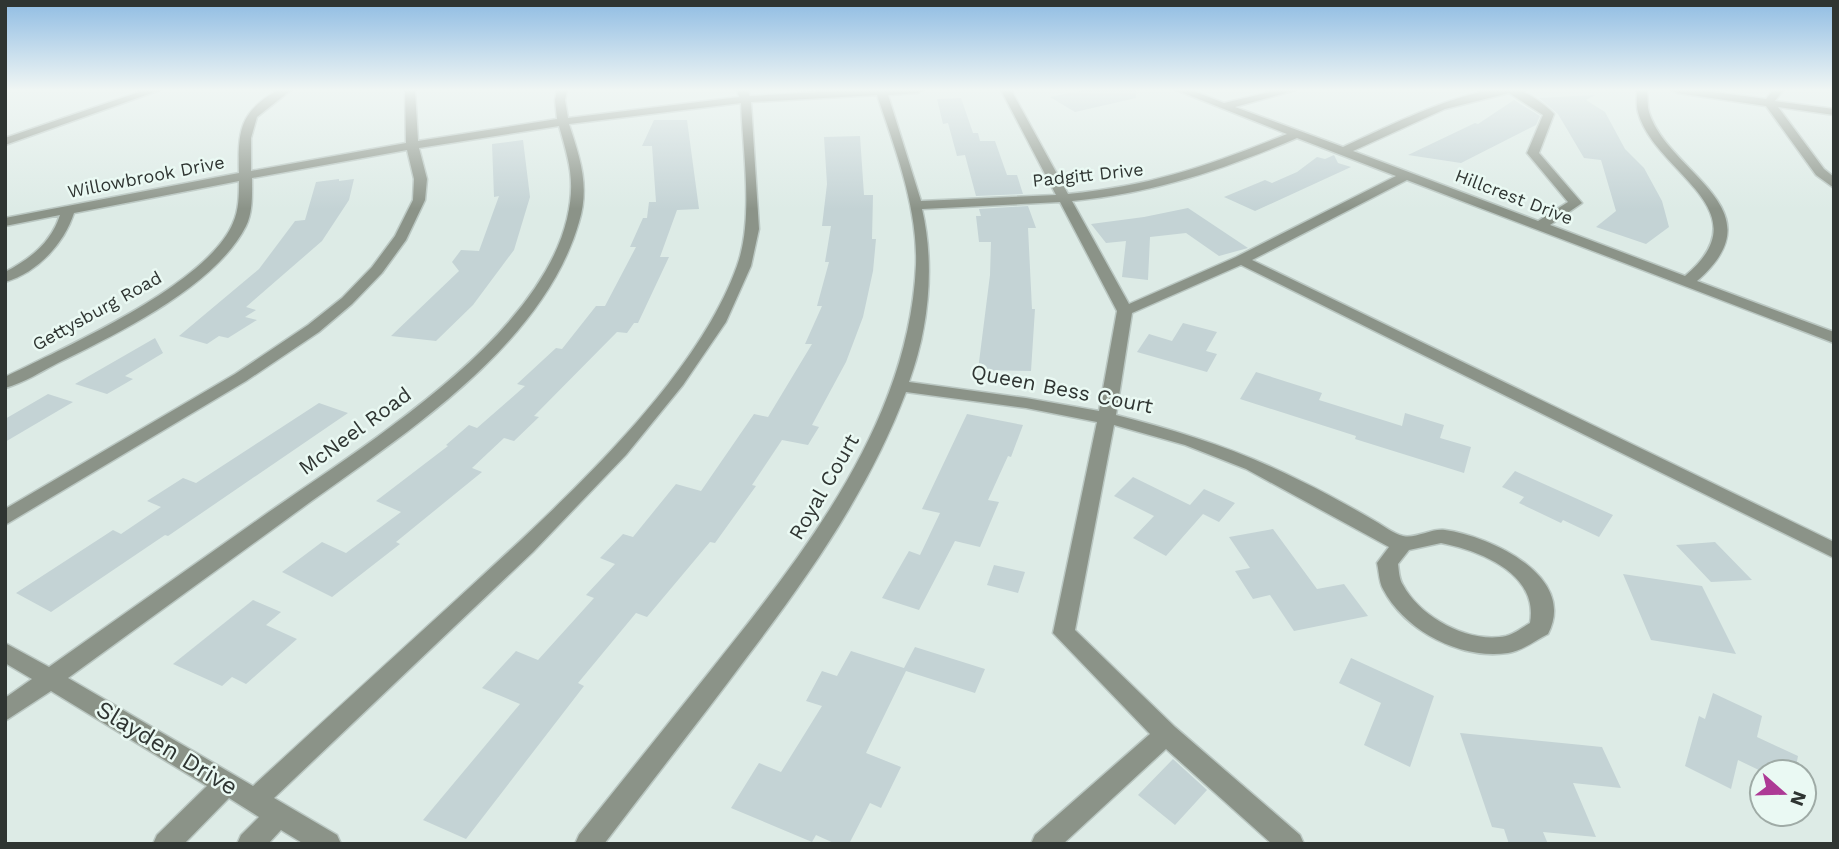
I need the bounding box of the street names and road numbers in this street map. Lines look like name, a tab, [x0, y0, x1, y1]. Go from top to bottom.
street label: Willowbrook Drive	[66, 151, 226, 202]
street label: Padgitt Drive	[1031, 158, 1145, 191]
street label: Hillcrest Drive	[1452, 164, 1576, 229]
street label: Gettysburg Road	[28, 266, 165, 355]
street label: Queen Bess Court	[969, 359, 1155, 418]
street label: McNeel Road	[294, 381, 416, 480]
street label: Royal Court	[783, 429, 864, 544]
street label: Slayden Drive	[91, 695, 243, 801]

